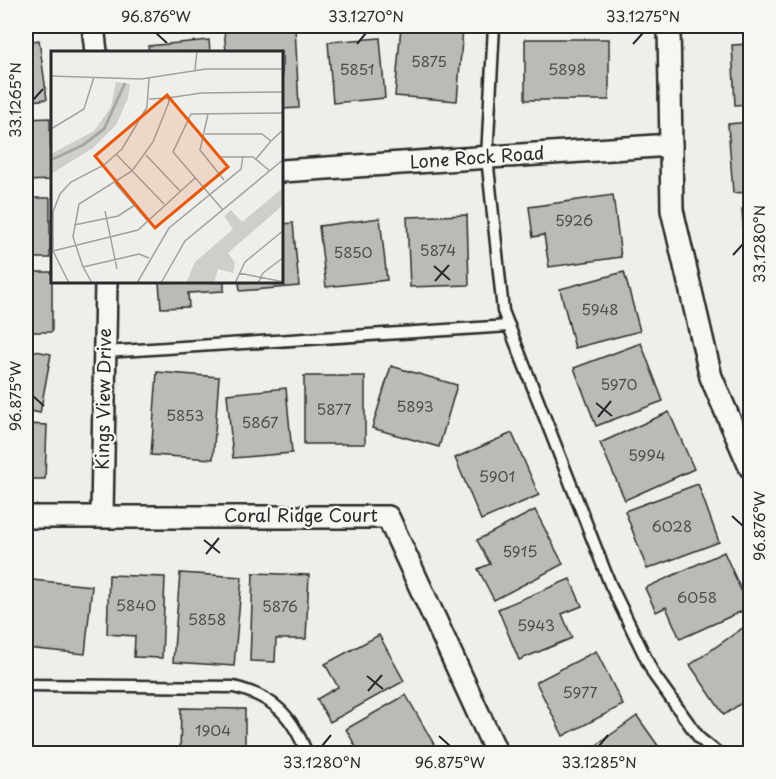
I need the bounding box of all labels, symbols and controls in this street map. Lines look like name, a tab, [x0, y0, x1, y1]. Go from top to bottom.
text: 96.876°W	[121, 4, 192, 27]
text: 33.1270°N	[328, 4, 404, 27]
text: 33.1275°N	[606, 4, 680, 27]
house number: 5875	[411, 49, 447, 72]
inset map	[51, 51, 284, 284]
house number: 5851	[340, 57, 374, 80]
house number: 5898	[548, 57, 586, 80]
text: 33.1265°N	[3, 62, 26, 138]
street label: Lone Rock Road	[409, 138, 545, 175]
text: 33.1280°N	[747, 205, 770, 283]
house number: 5926	[555, 208, 593, 231]
house number: 5874	[420, 238, 456, 261]
house number: 5850	[333, 240, 373, 263]
house number: 5948	[581, 297, 619, 320]
street label: Kings View Drive	[88, 328, 117, 470]
text: 96.875°W	[3, 360, 26, 431]
house number: 5970	[600, 372, 638, 395]
house number: 5893	[396, 394, 434, 417]
house number: 5877	[317, 397, 352, 420]
house number: 5853	[166, 403, 204, 426]
house number: 5867	[241, 410, 279, 433]
house number: 5994	[628, 443, 666, 466]
house number: 5901	[479, 464, 515, 487]
text: 96.876°W	[747, 490, 770, 561]
street label: Coral Ridge Court	[224, 501, 378, 528]
house number: 6028	[652, 514, 692, 537]
house number: 5915	[502, 539, 538, 562]
house number: 6058	[677, 585, 717, 608]
house number: 5840	[116, 593, 156, 616]
house number: 5876	[262, 594, 298, 617]
house number: 5858	[188, 607, 226, 630]
house number: 5943	[517, 613, 555, 636]
house number: 5977	[563, 680, 597, 703]
house number: 1904	[195, 718, 231, 741]
text: 33.1280°N	[283, 750, 361, 773]
text: 96.875°W	[415, 750, 486, 773]
text: 33.1285°N	[561, 750, 637, 773]

